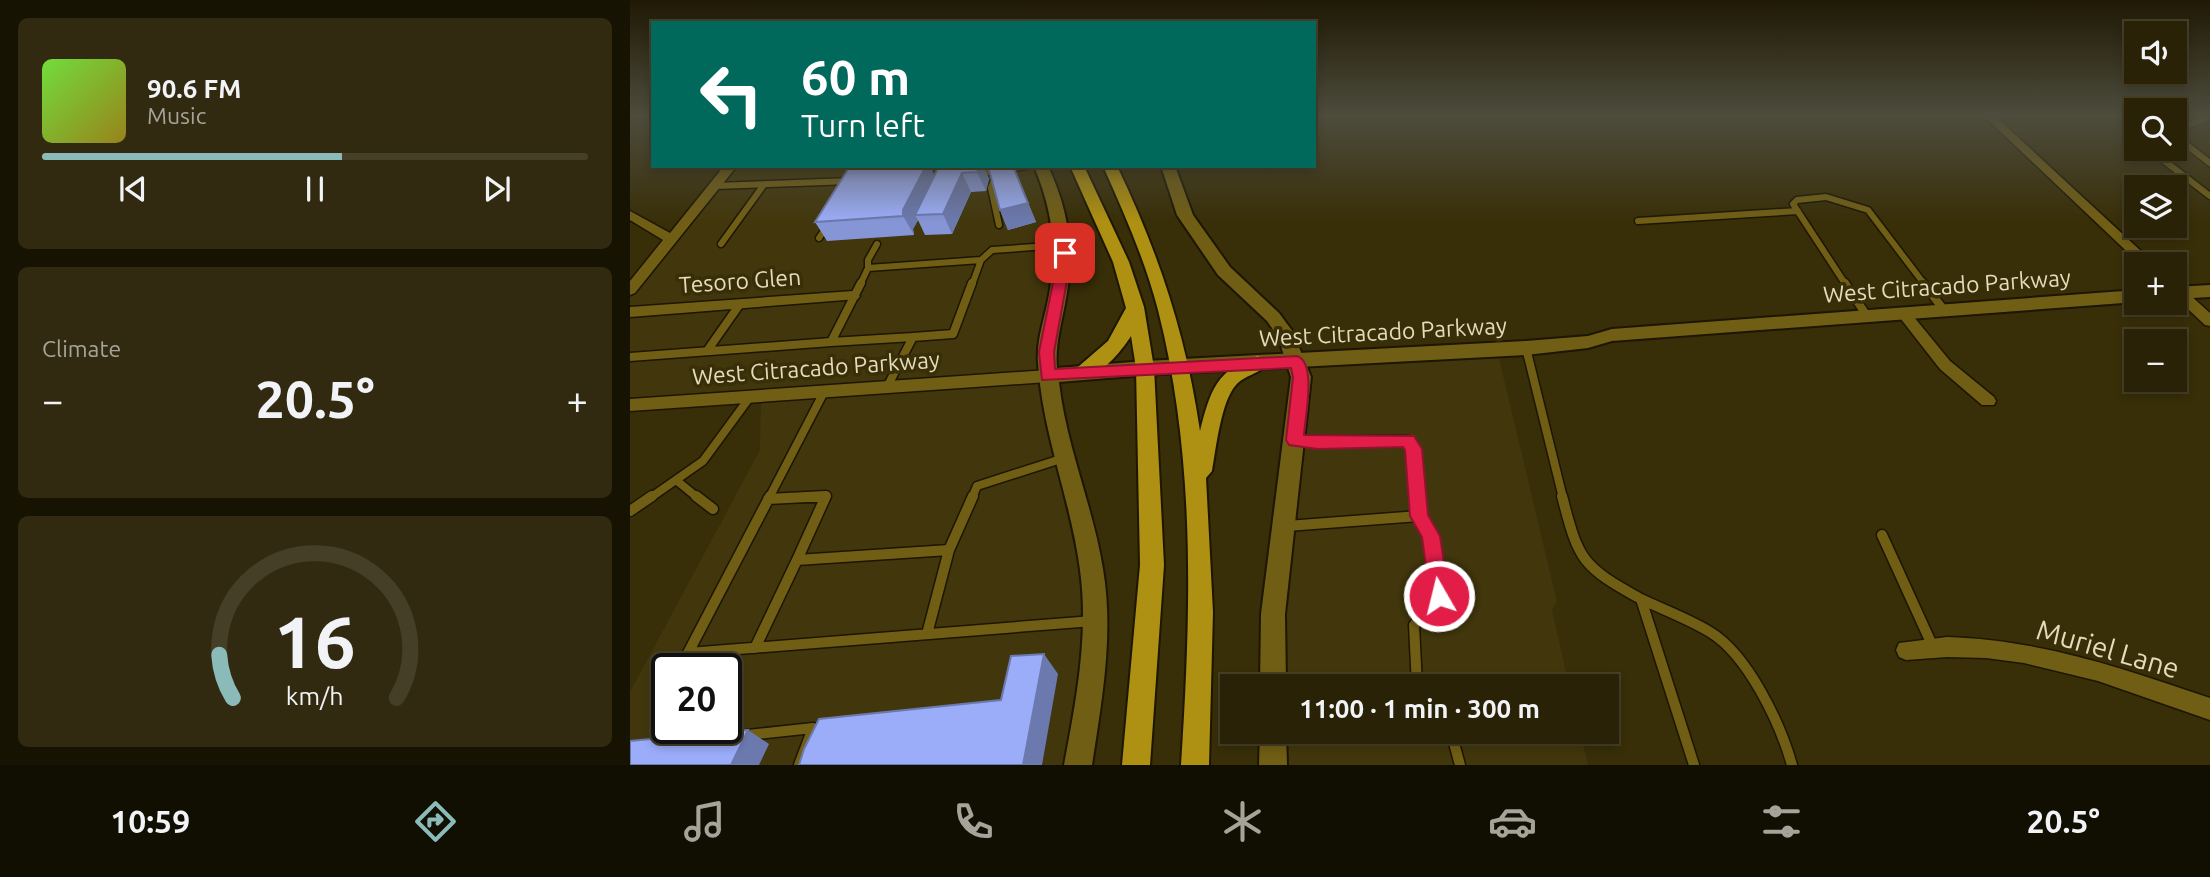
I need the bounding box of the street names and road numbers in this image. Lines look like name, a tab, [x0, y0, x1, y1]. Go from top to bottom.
street label: Tesoro Glen	[678, 264, 802, 297]
street label: West Citracado Parkway	[1822, 264, 2072, 307]
street label: West Citracado Parkway	[1258, 313, 1508, 350]
street label: West Citracado Parkway	[691, 346, 941, 389]
street label: Muriel Lane	[2033, 613, 2183, 684]

